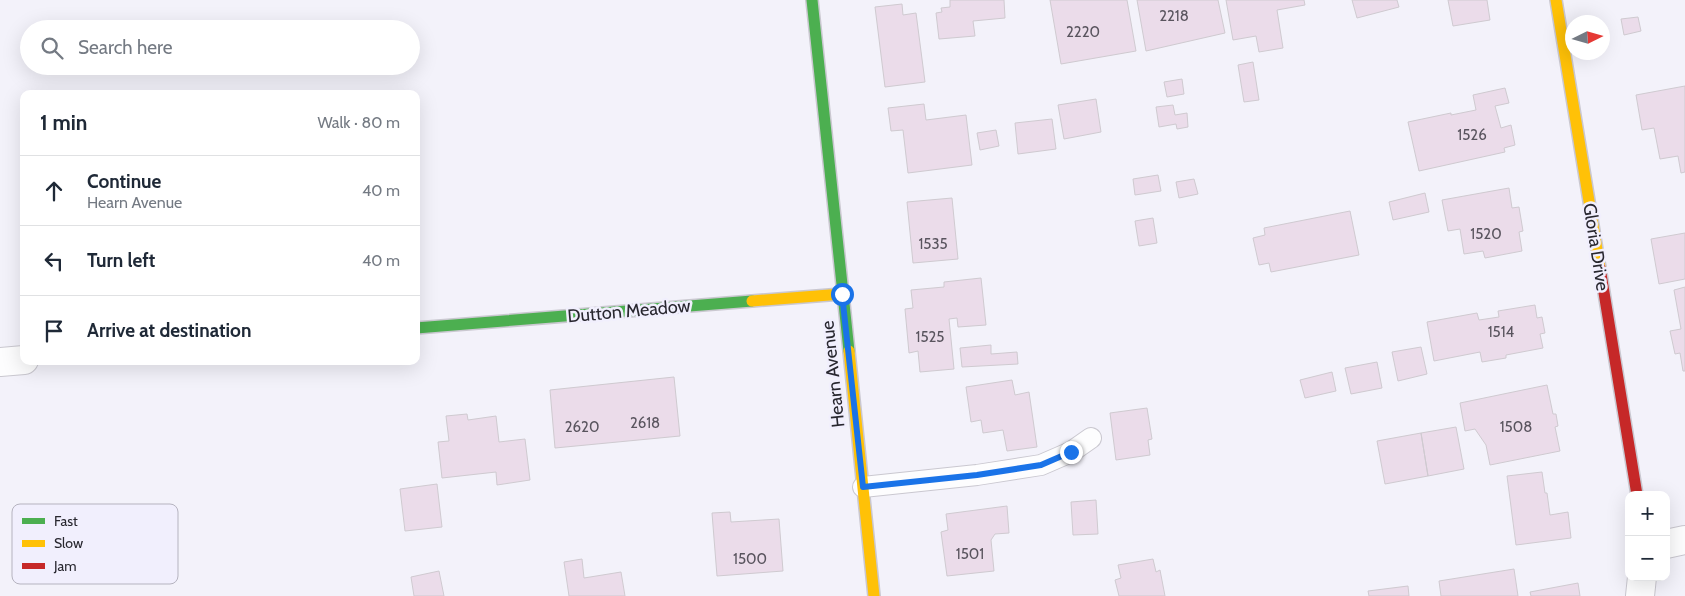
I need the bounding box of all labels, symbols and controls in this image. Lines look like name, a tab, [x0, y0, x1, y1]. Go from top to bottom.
house number: 2218	[1159, 7, 1189, 25]
north arrow	[1565, 15, 1610, 60]
search box	[20, 20, 420, 75]
house number: 2220	[1066, 23, 1100, 41]
icon: search	[38, 34, 66, 62]
text: Search here	[78, 36, 172, 59]
text: 1 min	[40, 110, 87, 135]
text: Walk · 80 m	[317, 113, 400, 132]
house number: 1526	[1457, 126, 1487, 144]
text: Continue	[87, 170, 161, 193]
icon: ahead	[40, 177, 68, 205]
text: 40 m	[362, 181, 400, 200]
text: Hearn Avenue	[87, 193, 182, 212]
street label: Gloria Drive	[1578, 202, 1614, 292]
house number: 1520	[1470, 225, 1502, 243]
house number: 1535	[918, 235, 948, 253]
icon: left	[40, 247, 68, 275]
text: Turn left	[87, 249, 155, 272]
text: 40 m	[362, 251, 400, 270]
route start	[831, 283, 854, 306]
street label: Dutton Meadow	[566, 295, 692, 327]
icon: arrive	[40, 317, 68, 345]
text: Arrive at destination	[87, 319, 251, 342]
street label: Hearn Avenue	[816, 320, 850, 428]
house number: 1514	[1488, 323, 1515, 341]
house number: 1525	[916, 328, 944, 346]
house number: 2618	[630, 414, 660, 432]
house number: 2620	[565, 418, 599, 436]
house number: 1508	[1500, 418, 1532, 436]
route end	[1060, 441, 1083, 464]
map controls	[1625, 491, 1670, 581]
button: +	[1625, 491, 1670, 536]
legend	[12, 504, 178, 584]
text: Fast	[54, 512, 78, 530]
text: Slow	[54, 534, 83, 552]
button: −	[1625, 536, 1670, 581]
house number: 1501	[956, 545, 984, 563]
house number: 1500	[733, 550, 767, 568]
text: Jam	[53, 557, 76, 575]

